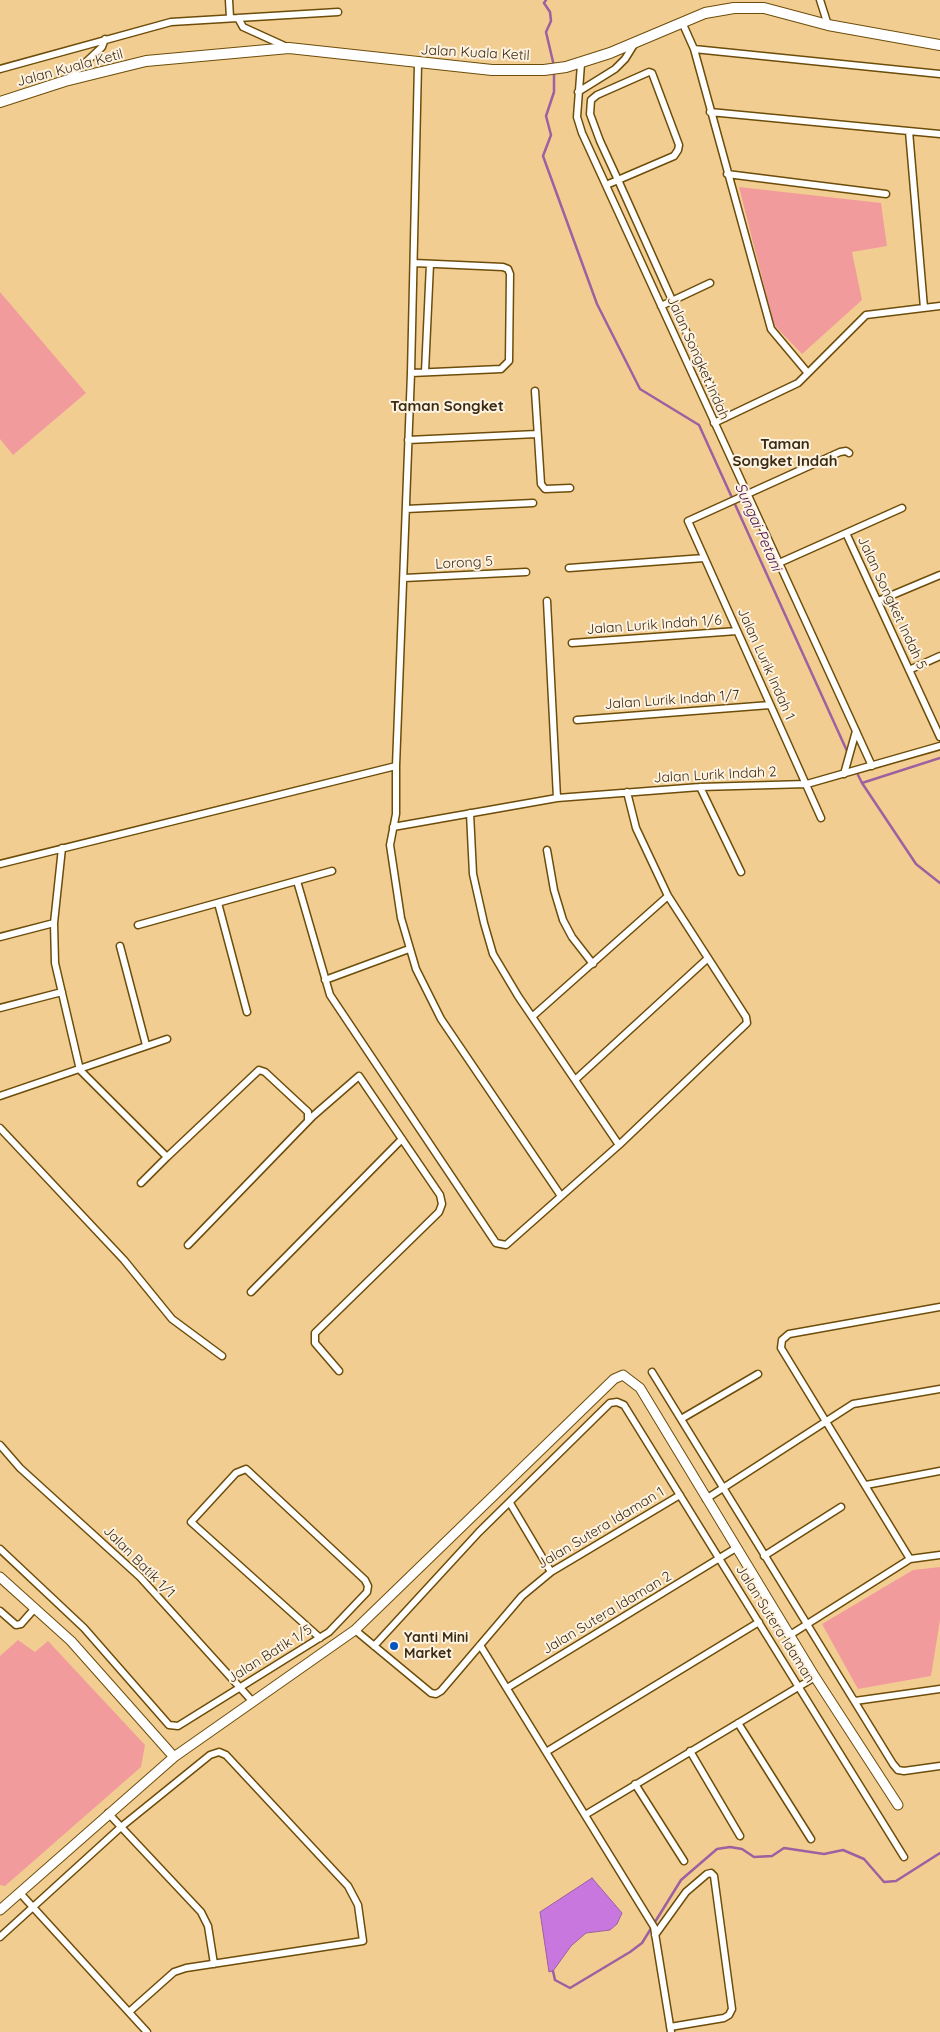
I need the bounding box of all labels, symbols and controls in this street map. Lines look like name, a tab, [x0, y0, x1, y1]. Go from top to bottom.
street label: Jalan Kuala Ketil	[420, 42, 530, 64]
street label: Jalan Kuala Ketil	[15, 46, 125, 90]
street label: Jalan Songket Indah	[663, 294, 733, 422]
district label: Taman Songket	[390, 397, 504, 415]
district label: Taman Songket Indah	[733, 435, 837, 470]
water label: Sungai Petani	[731, 480, 785, 574]
street label: Jalan Songket Indah 5	[854, 534, 930, 672]
street label: Lorong 5	[435, 553, 493, 573]
street label: Jalan Lurik Indah 1	[734, 605, 798, 723]
street label: Jalan Lurik Indah 1/6	[586, 612, 722, 638]
street label: Jalan Lurik Indah 1/7	[604, 687, 740, 713]
street label: Jalan Lurik Indah 2	[653, 763, 777, 787]
street label: Jalan Sutera Idaman 1	[535, 1483, 667, 1573]
street label: Jalan Batik 1/1	[100, 1523, 178, 1601]
street label: Jalan Sutera Idaman	[732, 1562, 818, 1686]
street label: Jalan Sutera Idaman 2	[539, 1568, 675, 1658]
street label: Jalan Batik 1/5	[224, 1621, 316, 1687]
place label: Yanti Mini Market	[404, 1630, 468, 1662]
marker: Yanti Mini Market	[388, 1640, 400, 1652]

